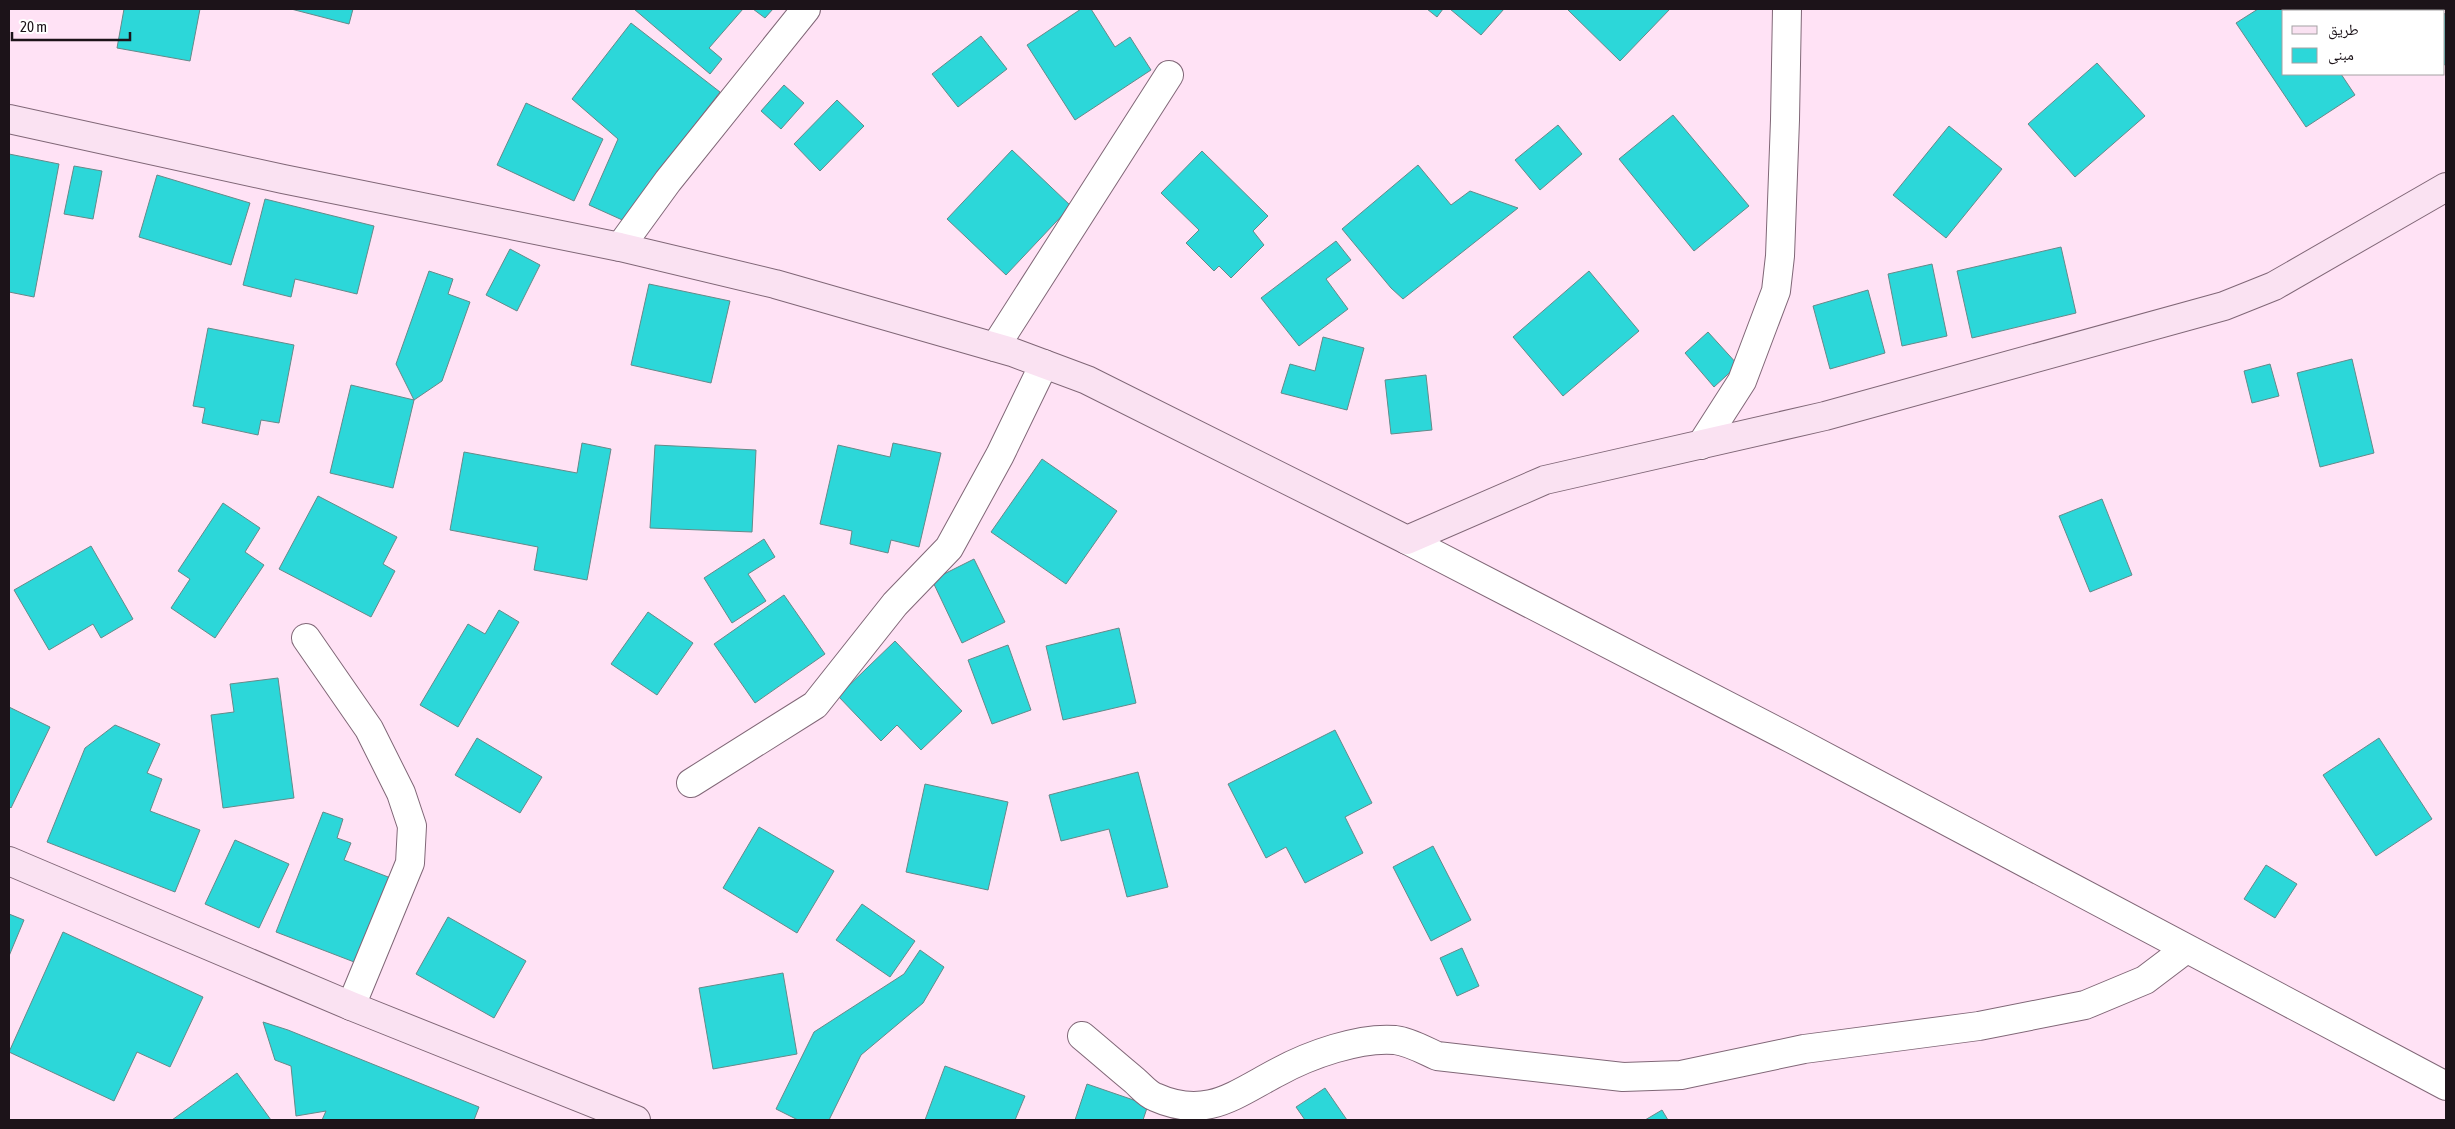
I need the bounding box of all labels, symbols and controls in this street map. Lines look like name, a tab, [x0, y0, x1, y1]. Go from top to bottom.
scale bar	[12, 10, 130, 42]
legend	[2282, 10, 2445, 75]
text: 20 m	[20, 18, 47, 35]
text: طريق	[2328, 21, 2359, 40]
text: مبنى	[2328, 46, 2354, 65]

